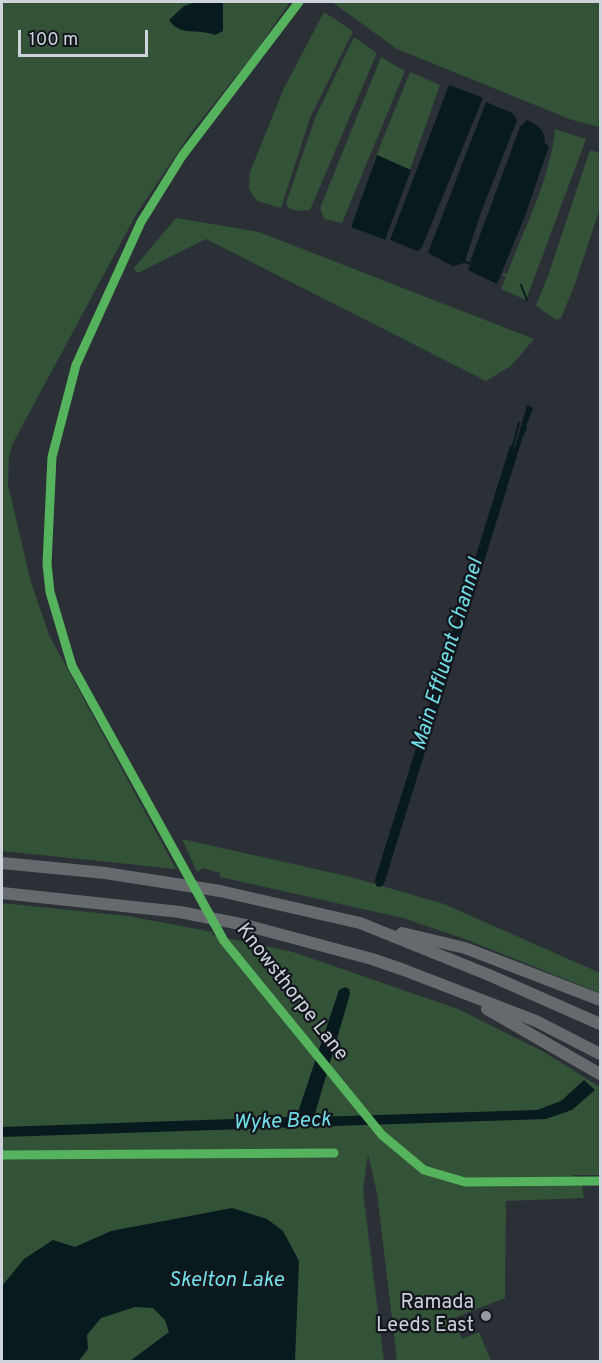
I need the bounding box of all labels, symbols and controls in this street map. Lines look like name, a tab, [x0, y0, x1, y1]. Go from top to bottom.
scale bar	[21, 18, 152, 56]
text: 100 m	[29, 29, 78, 52]
water label: Main Effluent Channel	[408, 556, 490, 754]
street label: Knowsthorpe Lane	[230, 919, 352, 1067]
water label: Wyke Beck	[233, 1109, 331, 1137]
water label: Skelton Lake	[168, 1269, 284, 1295]
place label: Ramada Leeds East	[376, 1292, 474, 1339]
marker: Ramada Leeds East	[479, 1309, 493, 1323]

